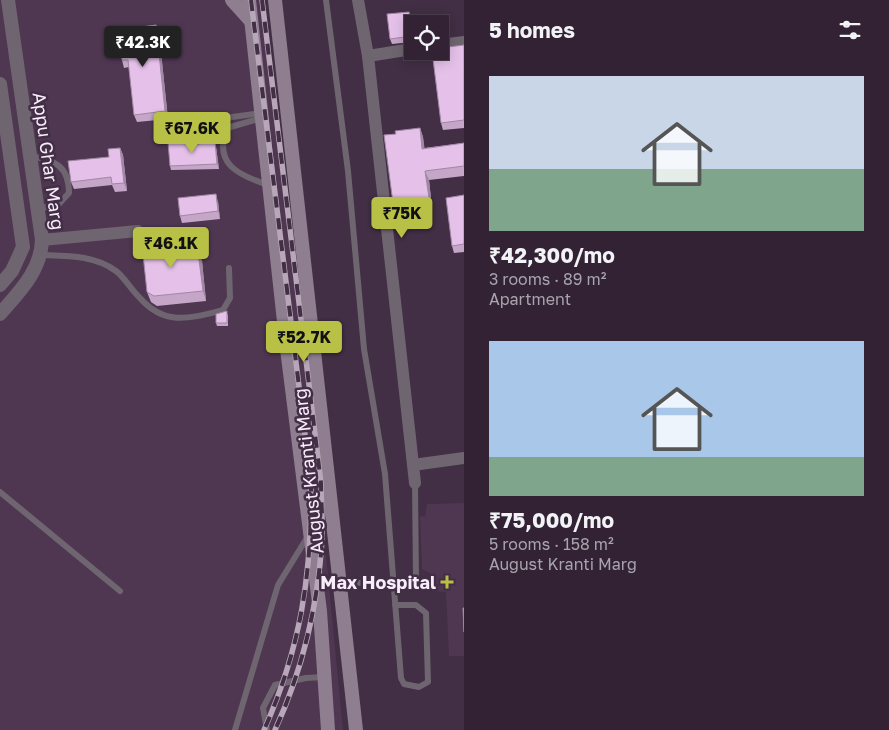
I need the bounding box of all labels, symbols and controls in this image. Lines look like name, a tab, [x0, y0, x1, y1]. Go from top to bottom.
map controls	[404, 15, 449, 60]
button: locate	[404, 15, 449, 60]
icon: filters	[836, 16, 864, 44]
text: 5 homes	[489, 17, 575, 43]
pin: ₹42.3K	[102, 26, 184, 68]
text: ₹42.3K	[115, 32, 171, 52]
street label: Appu Ghar Marg	[28, 91, 70, 231]
icon: home	[632, 109, 722, 199]
pin: ₹67.6K	[151, 112, 233, 154]
text: ₹67.6K	[165, 118, 219, 138]
pin: ₹75K	[372, 196, 432, 239]
text: ₹75K	[382, 203, 422, 223]
pin: ₹46.1K	[130, 226, 212, 269]
text: ₹46.1K	[144, 233, 198, 253]
text: ₹42,300/mo	[489, 242, 615, 268]
text: 3 rooms · 89 m²	[489, 269, 606, 289]
text: Apartment	[489, 289, 571, 309]
pin: ₹52.7K	[263, 320, 345, 363]
text: ₹52.7K	[277, 327, 331, 347]
icon: home	[632, 374, 722, 464]
street label: August Kranti Marg	[288, 387, 328, 555]
text: ₹75,000/mo	[489, 507, 614, 533]
text: 5 rooms · 158 m²	[489, 534, 614, 554]
text: August Kranti Marg	[489, 554, 637, 574]
place label: Max Hospital	[320, 571, 436, 593]
marker: Max Hospital	[440, 575, 454, 589]

